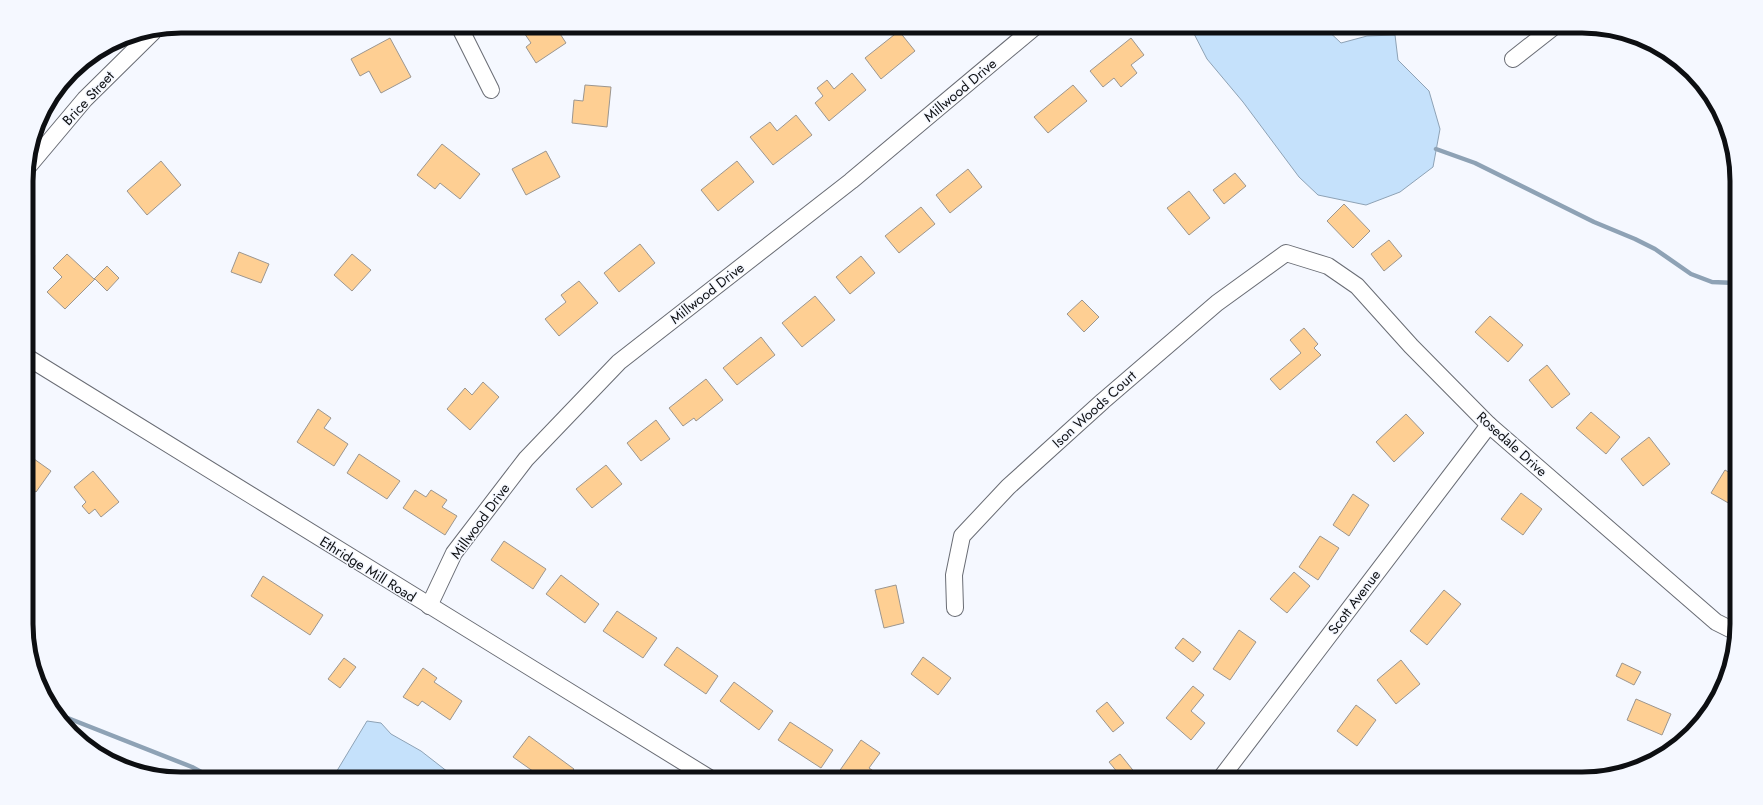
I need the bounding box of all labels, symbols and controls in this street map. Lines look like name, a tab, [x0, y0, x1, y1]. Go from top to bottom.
street label: Millwood Drive	[919, 54, 1001, 126]
street label: Brice Street	[58, 66, 119, 130]
street label: Millwood Drive	[666, 258, 748, 328]
street label: Ison Woods Court	[1048, 365, 1141, 452]
street label: Rosedale Drive	[1472, 407, 1552, 481]
street label: Millwood Drive	[446, 479, 514, 563]
street label: Ethridge Mill Road	[316, 531, 420, 607]
street label: Scott Avenue	[1323, 565, 1385, 639]

